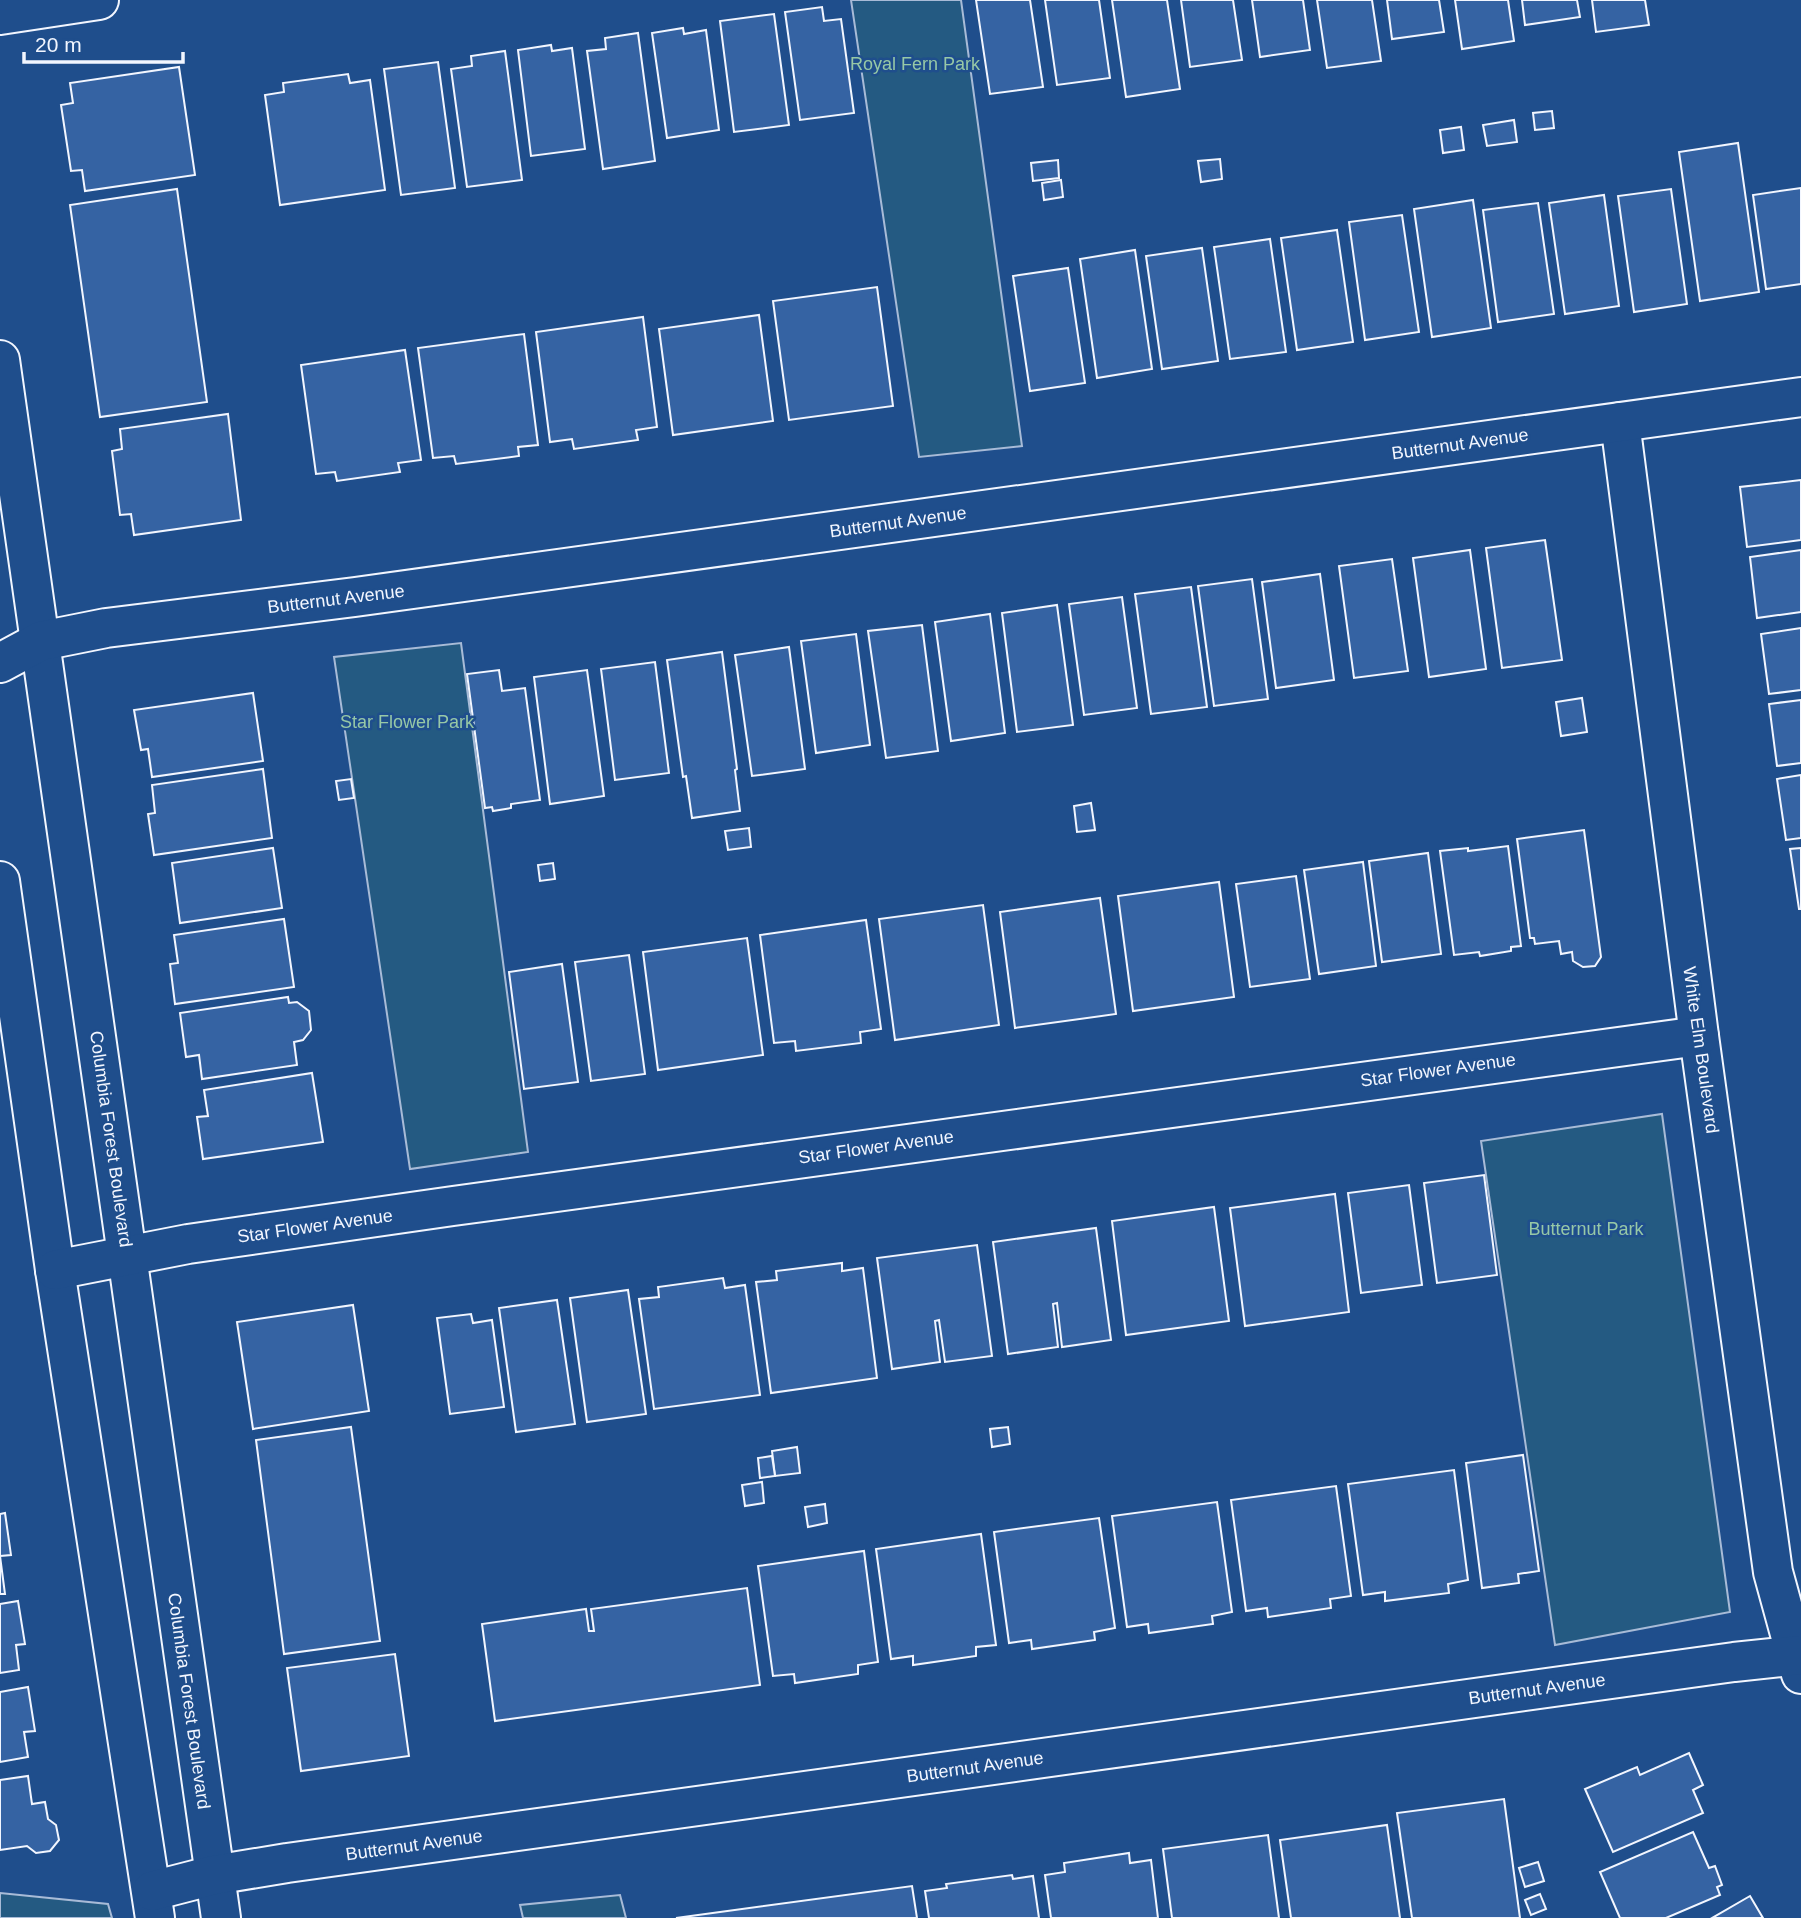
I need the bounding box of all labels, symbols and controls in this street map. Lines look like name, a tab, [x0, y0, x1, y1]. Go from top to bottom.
scale bar	[24, 21, 184, 65]
text: 20 m	[35, 33, 82, 56]
park label: Royal Fern Park	[850, 54, 981, 74]
street label: Butternut Avenue	[1390, 425, 1530, 463]
street label: Butternut Avenue	[828, 503, 968, 541]
street label: Butternut Avenue	[266, 581, 406, 617]
park label: Star Flower Park	[340, 712, 475, 732]
street label: White Elm Boulevard	[1679, 965, 1723, 1135]
street label: Columbia Forest Boulevard	[86, 1030, 136, 1248]
street label: Star Flower Avenue	[1359, 1049, 1517, 1091]
street label: Star Flower Avenue	[797, 1126, 955, 1168]
street label: Star Flower Avenue	[236, 1205, 394, 1247]
park label: Butternut Park	[1528, 1219, 1645, 1239]
street label: Columbia Forest Boulevard	[164, 1592, 214, 1810]
street label: Butternut Avenue	[1467, 1670, 1607, 1708]
street label: Butternut Avenue	[905, 1748, 1045, 1786]
street label: Butternut Avenue	[344, 1826, 484, 1864]

